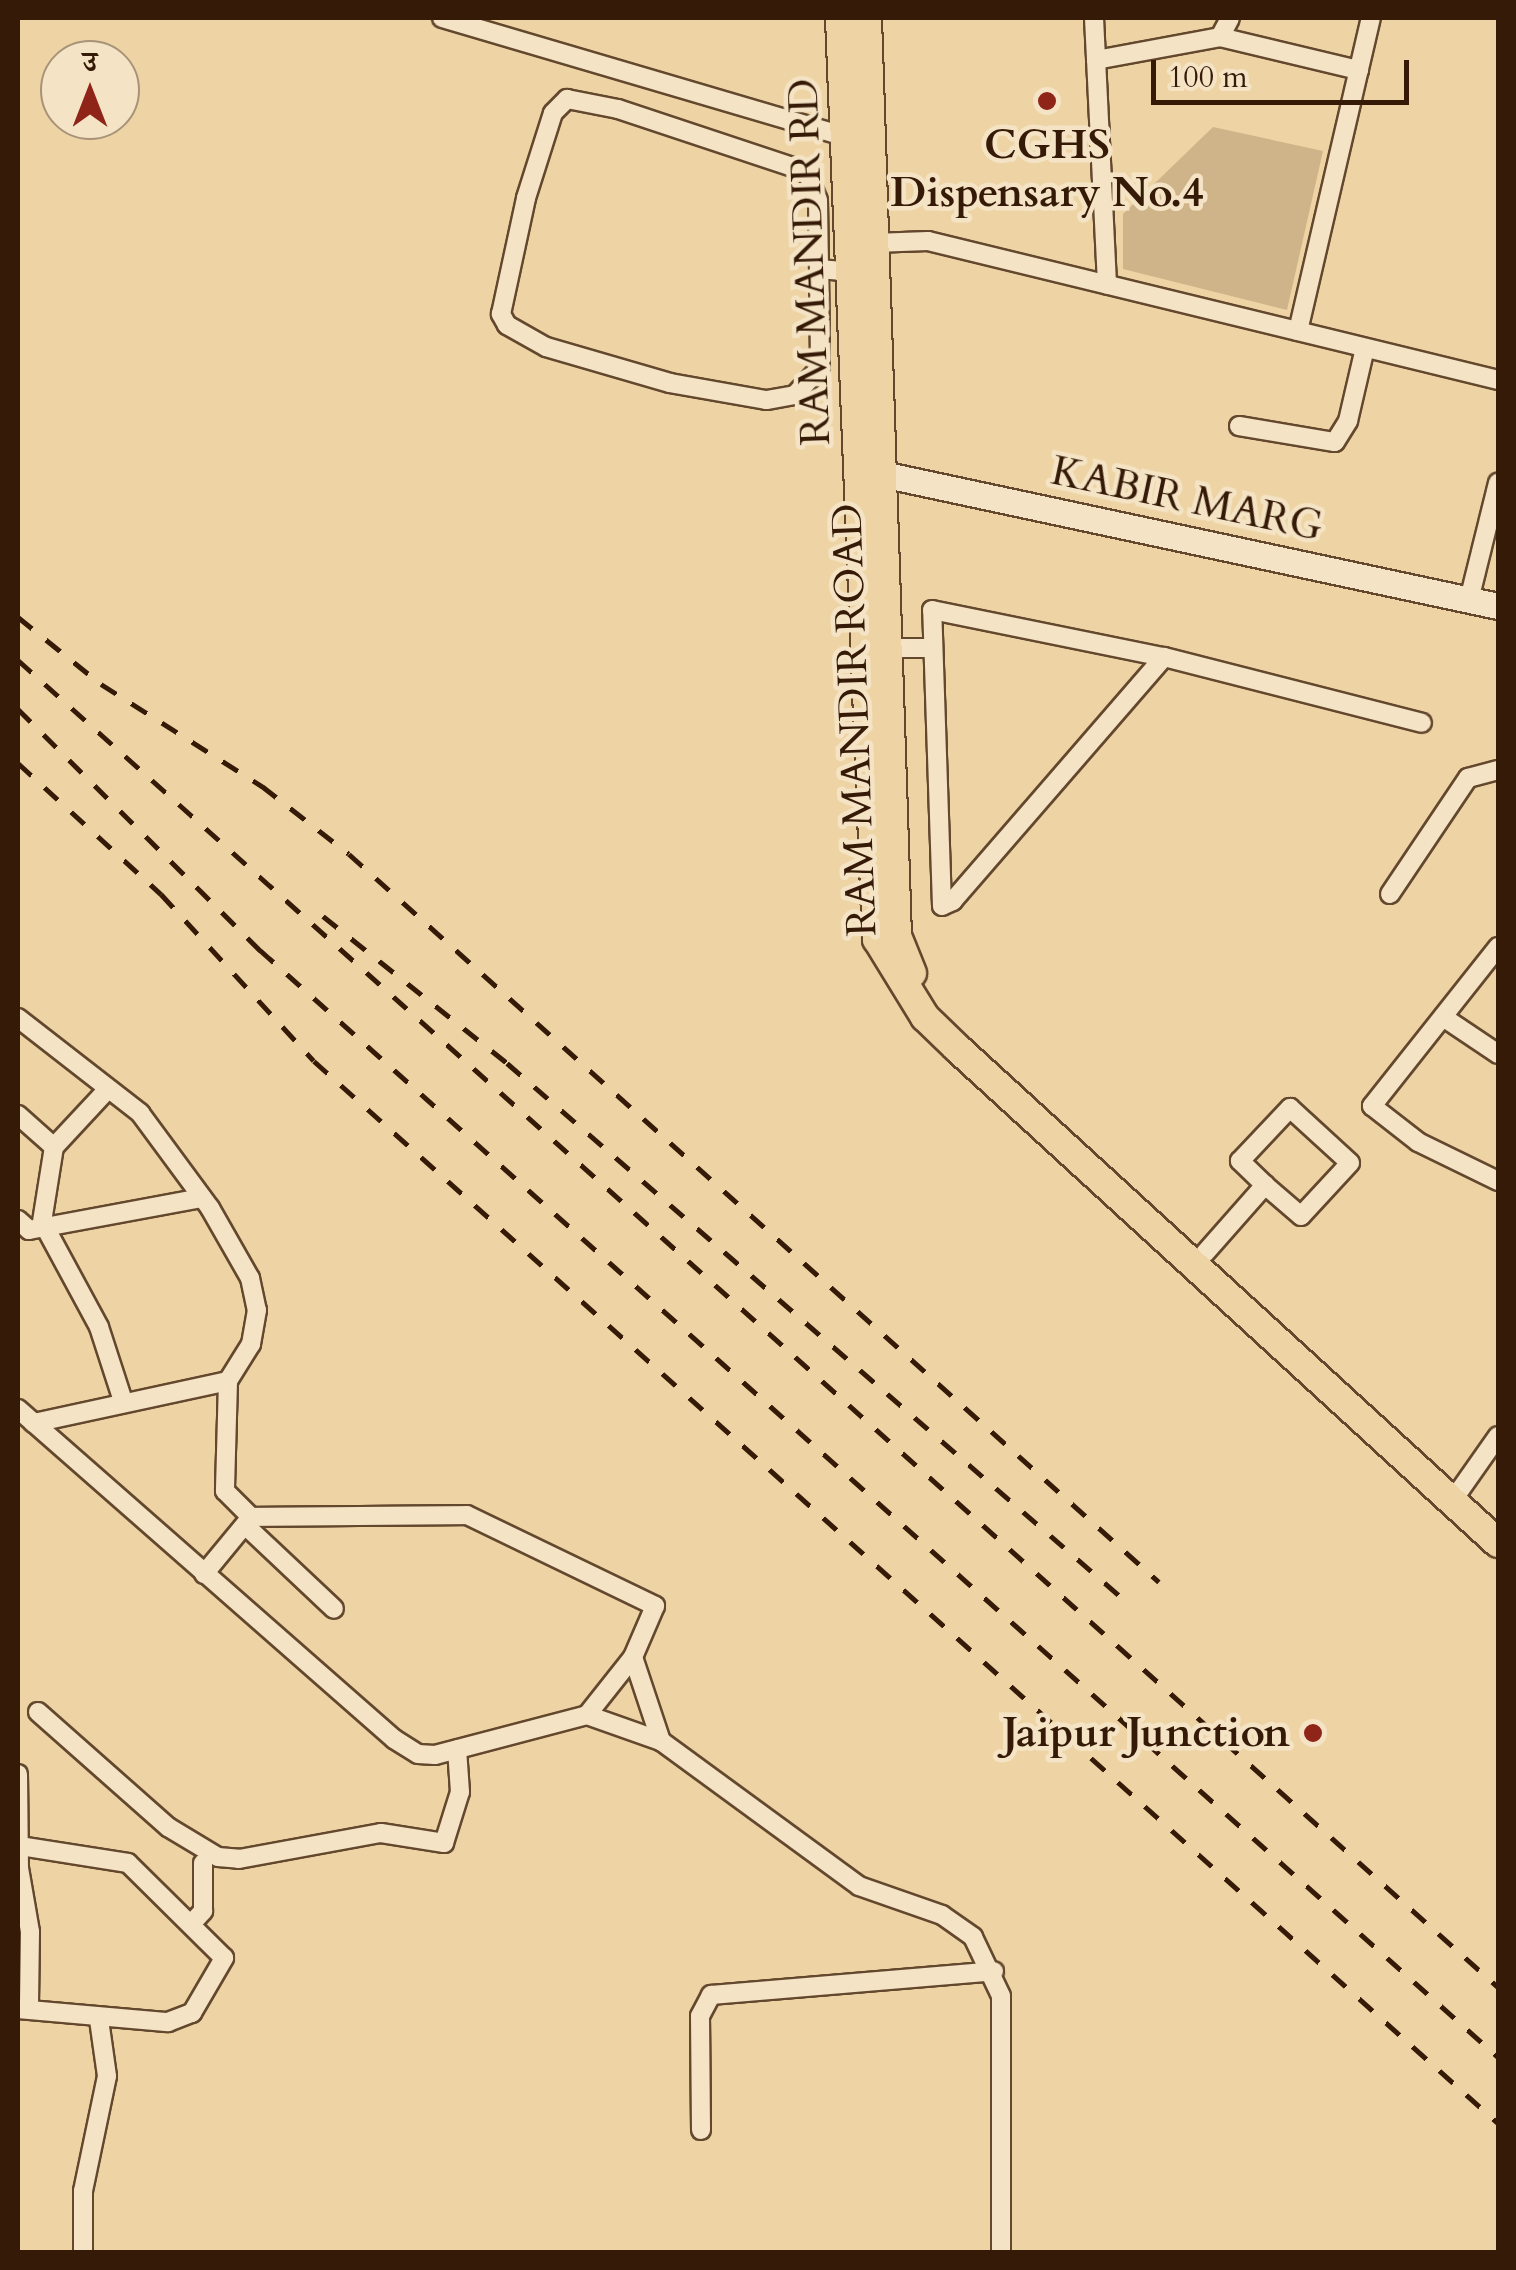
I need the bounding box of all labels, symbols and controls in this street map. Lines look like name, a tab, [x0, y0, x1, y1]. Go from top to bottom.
north arrow	[40, 40, 140, 140]
scale bar	[1156, 40, 1414, 102]
text: उ	[83, 43, 97, 81]
text: 100 m	[1168, 57, 1248, 98]
street label: RAM MANDIR RD	[778, 78, 842, 446]
marker: CGHS Dispensary No.4	[1034, 88, 1060, 114]
place label: CGHS Dispensary No.4	[890, 120, 1204, 218]
street label: KABIR MARG	[1047, 446, 1327, 552]
street label: RAM MANDIR ROAD	[822, 503, 888, 937]
place label: Jaipur Junction	[1002, 1708, 1290, 1758]
marker: Jaipur Junction	[1300, 1720, 1326, 1746]

